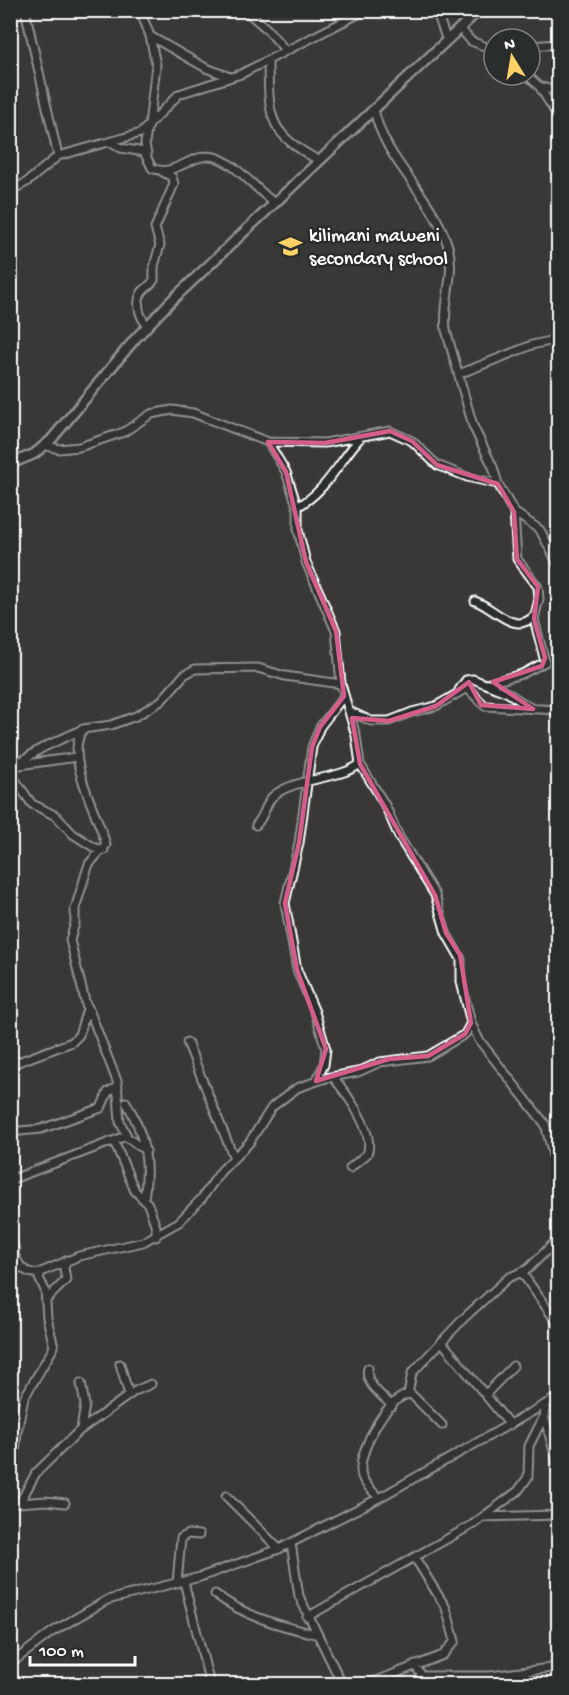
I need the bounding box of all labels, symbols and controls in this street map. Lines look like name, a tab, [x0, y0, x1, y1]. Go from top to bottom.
north arrow	[482, 27, 542, 87]
text: N	[503, 35, 517, 56]
place label: kilimani maweni secondary school	[309, 226, 448, 272]
school or university icon: kilimani maweni secondary school	[278, 233, 304, 259]
scale bar	[30, 1629, 135, 1667]
text: 100 m	[38, 1642, 84, 1663]

